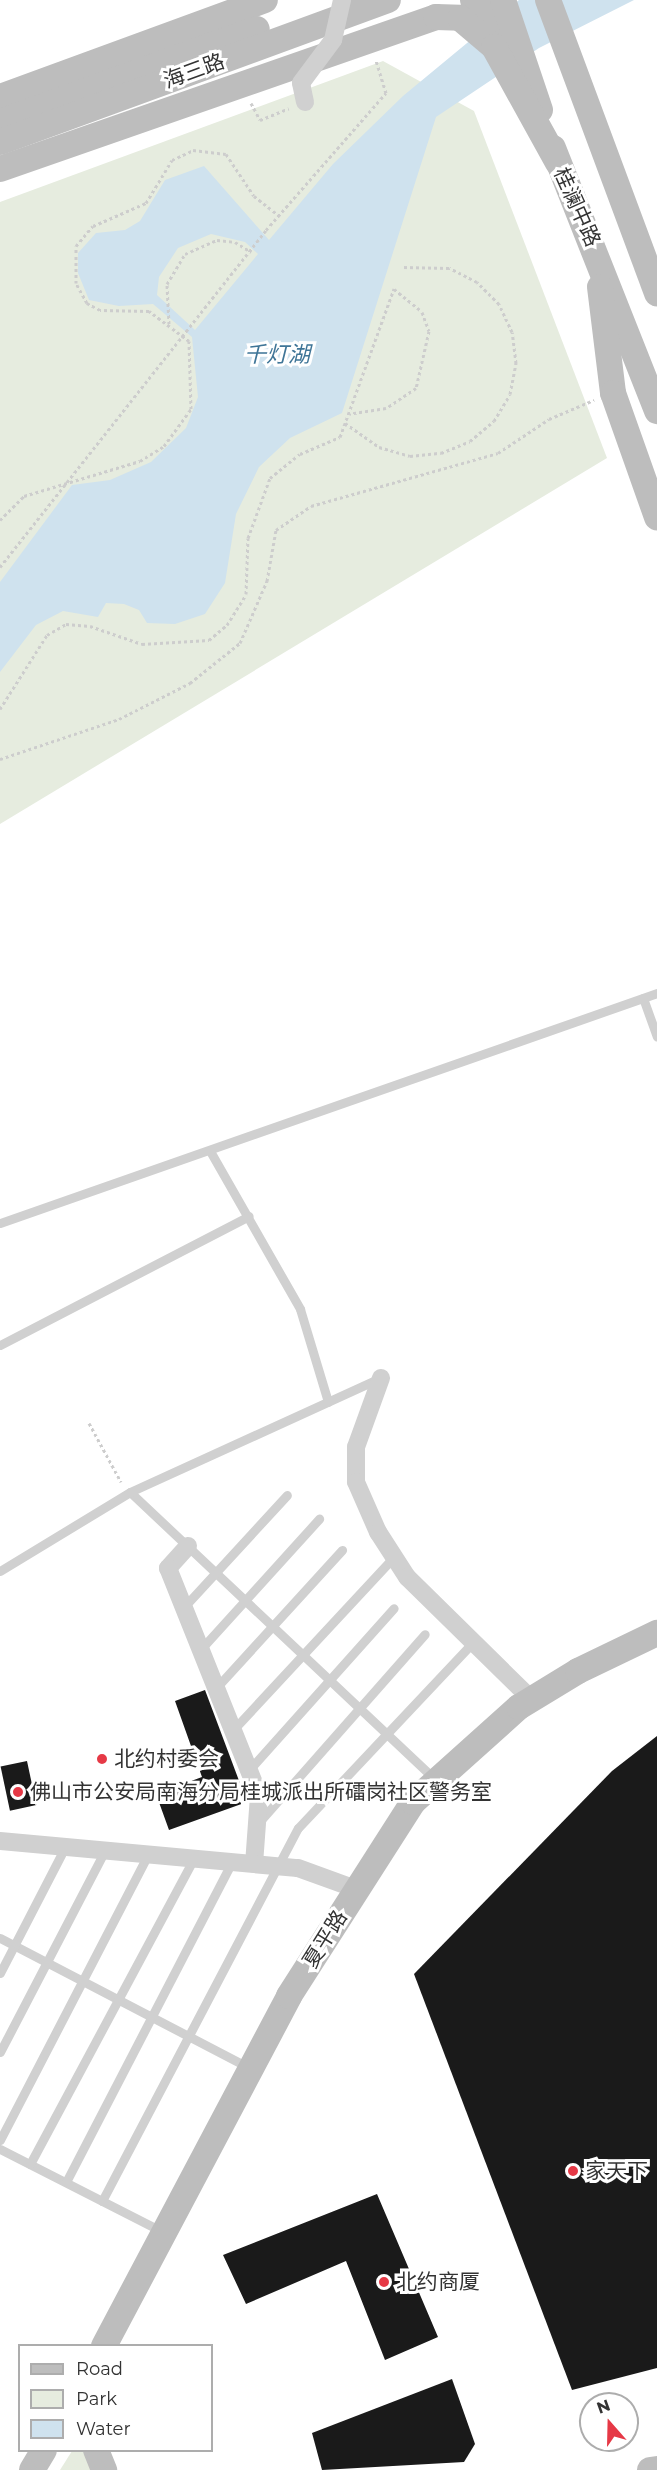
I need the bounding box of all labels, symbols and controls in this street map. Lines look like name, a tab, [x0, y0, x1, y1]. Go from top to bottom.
street label: 海三路	[160, 48, 228, 94]
street label: 桂澜中路	[548, 164, 606, 250]
water label: 千灯湖	[244, 342, 310, 368]
place label: 北约村委会	[114, 1746, 219, 1772]
marker: 北约村委会	[95, 1752, 109, 1766]
place label: 佛山市公安局南海分局桂城派出所礌岗社区警务室	[30, 1779, 492, 1805]
marker: 佛山市公安局南海分局桂城派出所礌岗社区警务室	[11, 1785, 25, 1799]
street label: 夏平路	[298, 1906, 352, 1972]
place label: 家天下	[585, 2158, 648, 2184]
marker: 家天下	[566, 2164, 580, 2178]
place label: 北约商厦	[396, 2269, 480, 2295]
marker: 北约商厦	[377, 2275, 391, 2289]
legend	[18, 2344, 213, 2452]
text: Road	[76, 2358, 123, 2380]
text: Park	[76, 2388, 117, 2410]
north arrow	[579, 2392, 639, 2452]
text: N	[594, 2395, 613, 2418]
text: Water	[76, 2418, 131, 2440]

